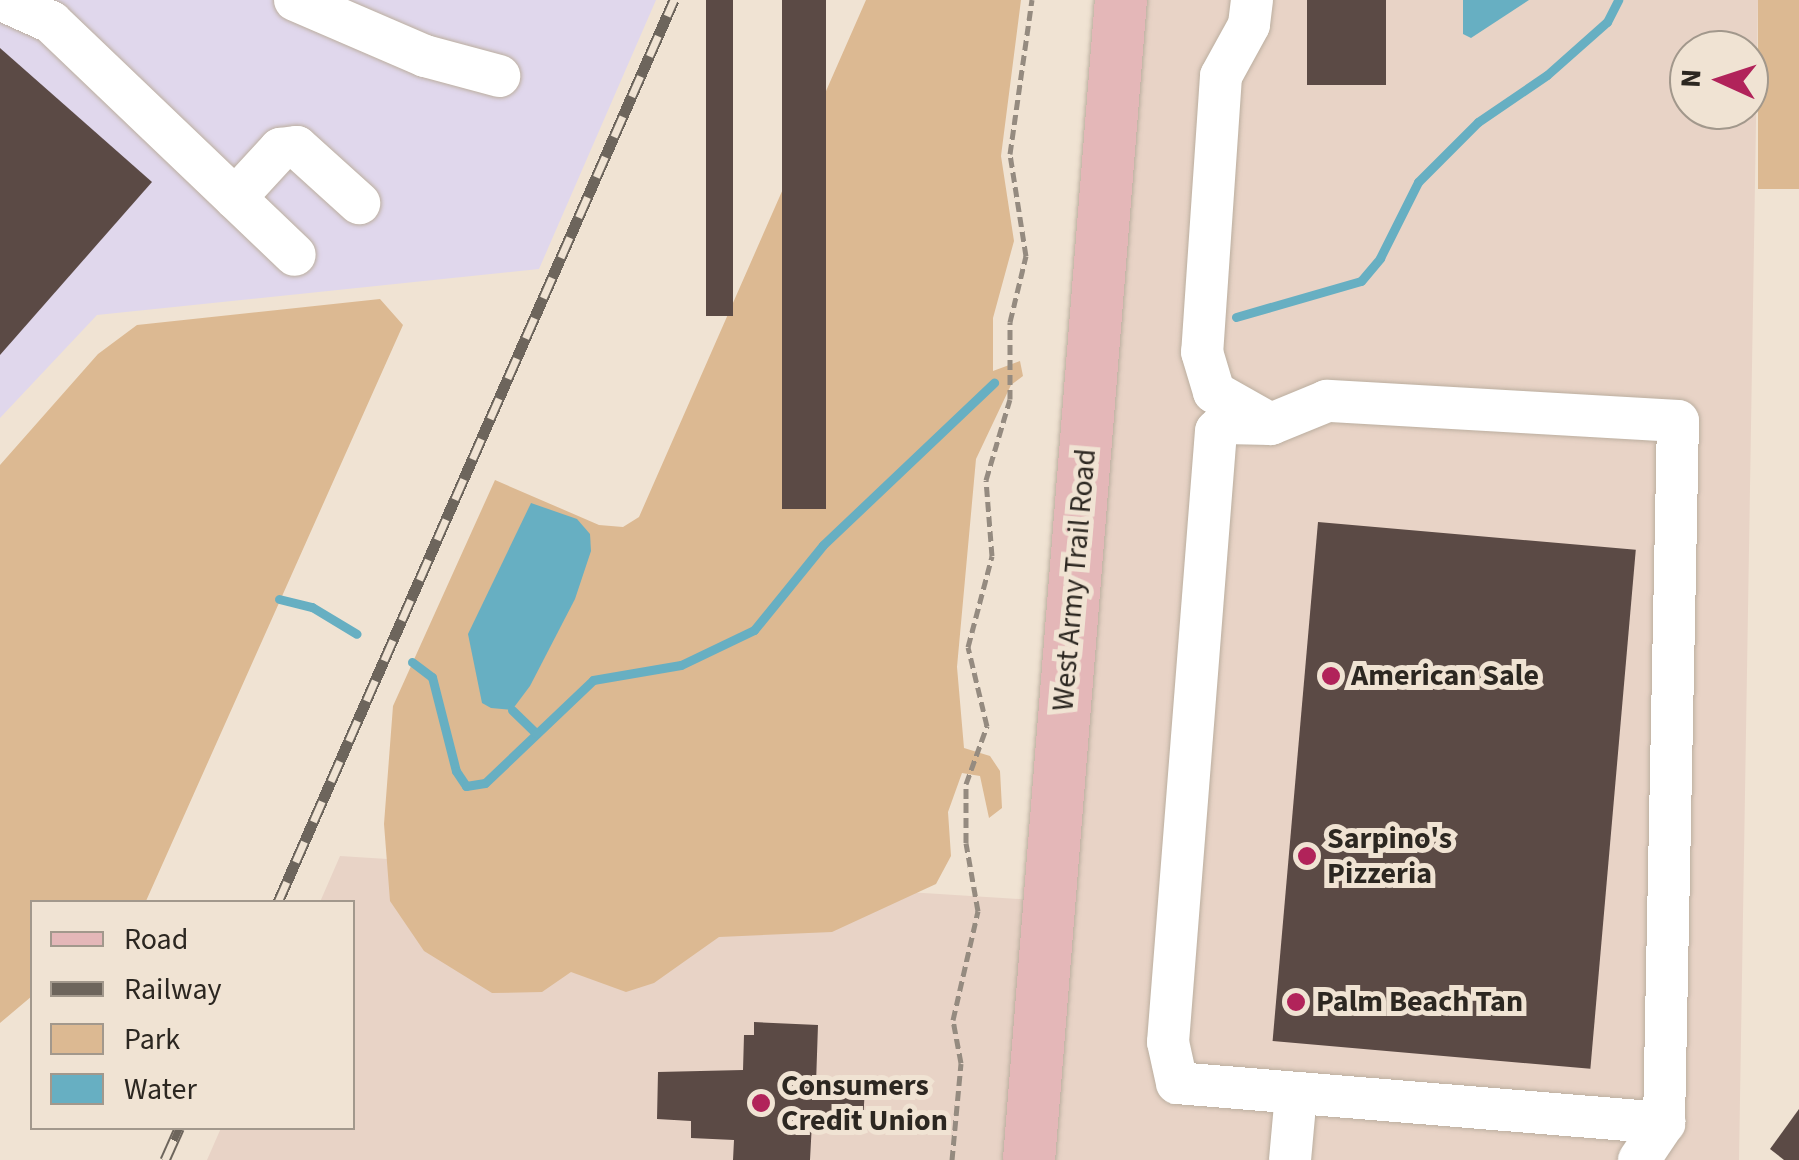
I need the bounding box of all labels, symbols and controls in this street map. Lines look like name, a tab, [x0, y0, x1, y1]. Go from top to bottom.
north arrow	[1669, 30, 1769, 130]
text: N	[1671, 68, 1711, 89]
street label: West Army Trail Road	[1046, 447, 1104, 713]
place label: American Sale	[1351, 658, 1539, 694]
marker: American Sale	[1320, 665, 1342, 687]
place label: Sarpino's Pizzeria	[1327, 821, 1452, 892]
marker: Sarpino's Pizzeria	[1296, 845, 1318, 867]
legend	[30, 900, 355, 1130]
text: Road	[124, 918, 188, 961]
text: Railway	[124, 968, 222, 1011]
place label: Palm Beach Tan	[1316, 984, 1523, 1020]
marker: Palm Beach Tan	[1285, 991, 1307, 1013]
text: Park	[124, 1018, 180, 1061]
text: Water	[124, 1068, 197, 1111]
place label: Consumers Credit Union	[781, 1068, 948, 1138]
marker: Consumers Credit Union	[750, 1092, 772, 1114]

